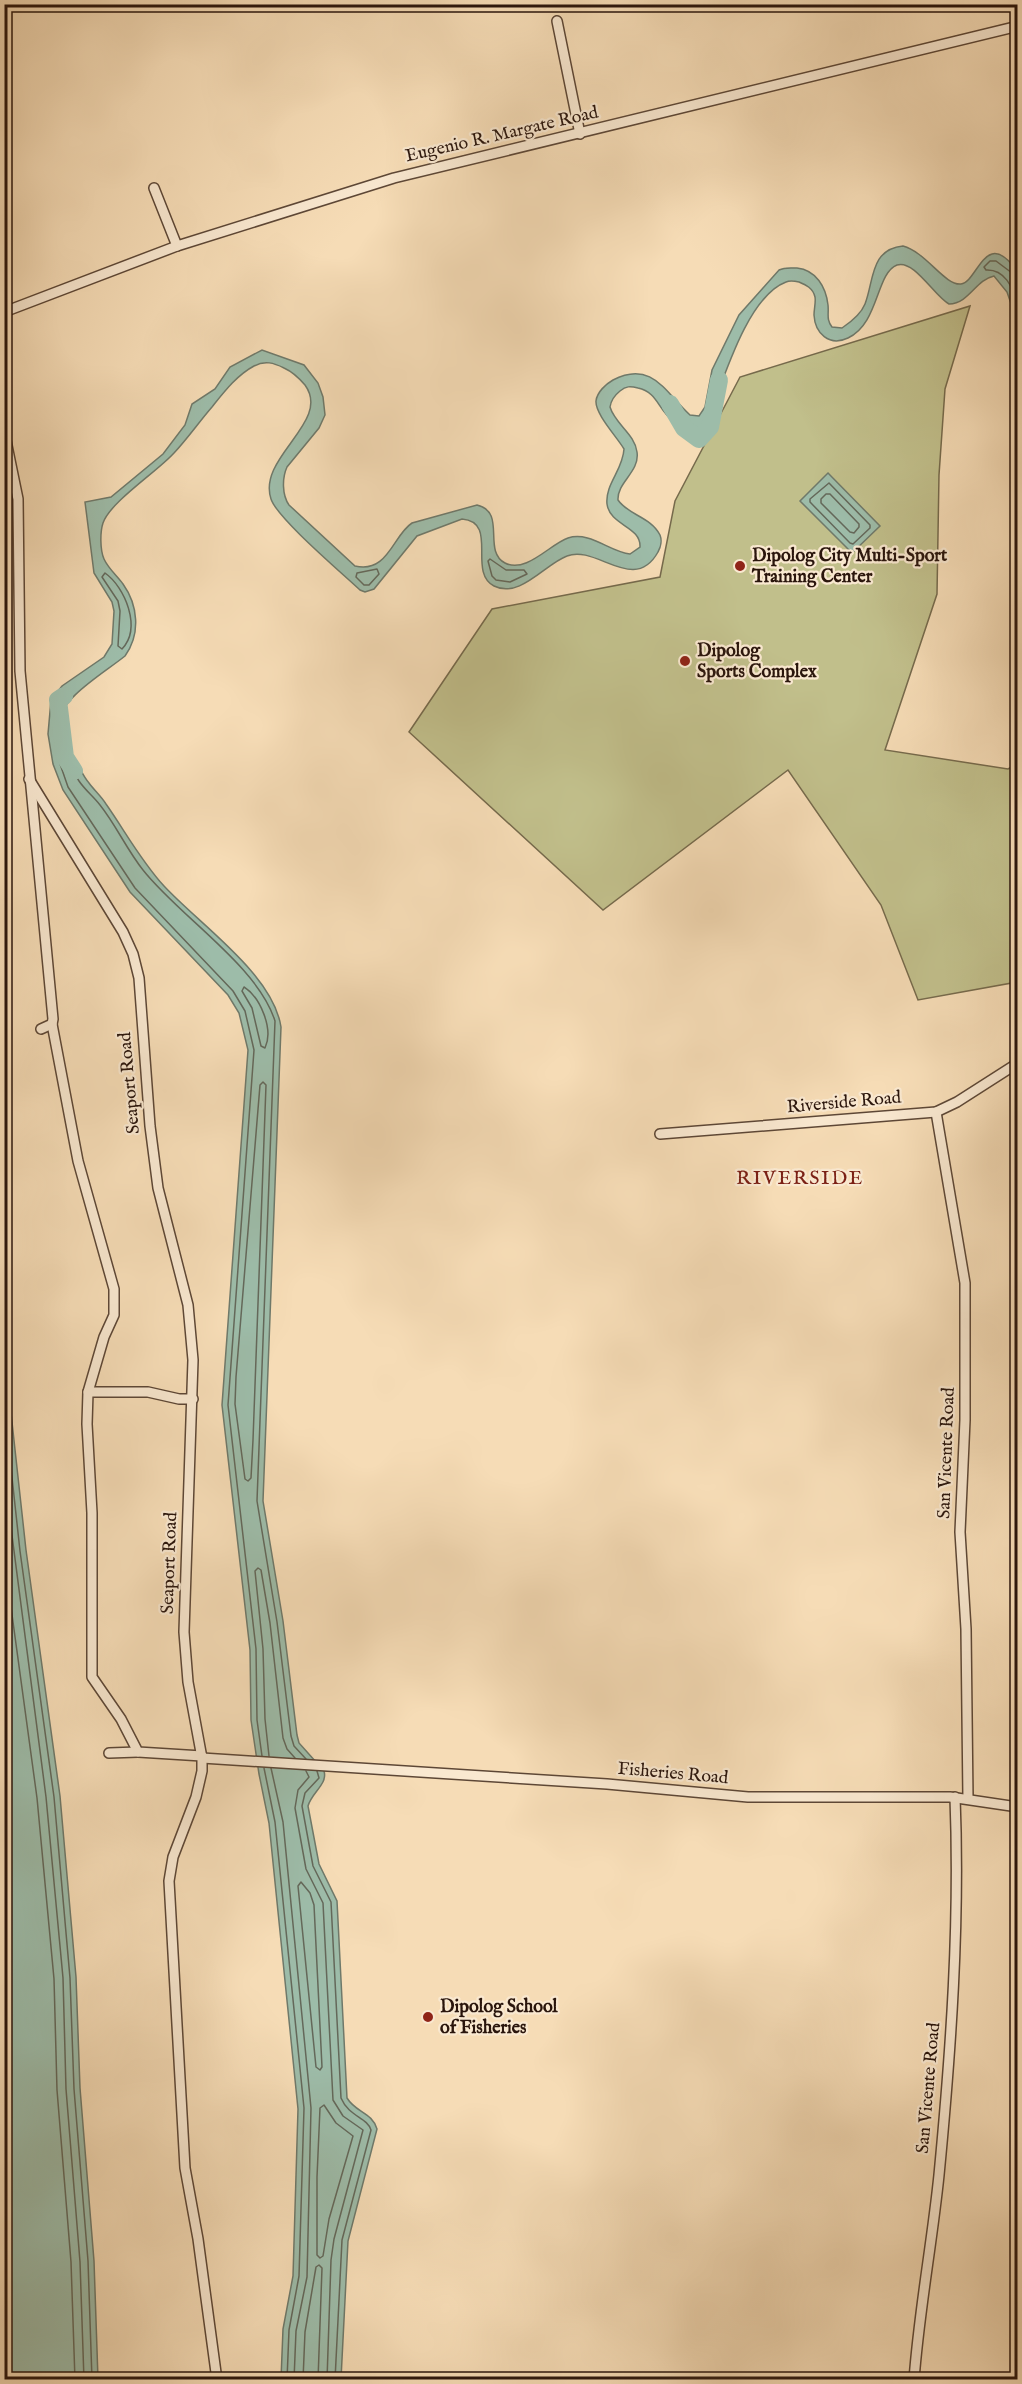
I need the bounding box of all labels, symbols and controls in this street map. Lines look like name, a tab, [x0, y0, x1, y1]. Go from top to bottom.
street label: Eugenio R. Margate Road	[403, 102, 601, 168]
place label: Dipolog City Multi-Sport Training Center	[751, 545, 948, 589]
marker: Dipolog City Multi-Sport Training Center	[733, 559, 747, 573]
place label: Dipolog Sports Complex	[697, 640, 817, 684]
marker: Dipolog Sports Complex	[678, 654, 692, 668]
street label: Seaport Road	[114, 1031, 146, 1135]
street label: Riverside Road	[786, 1087, 902, 1119]
district label: RIVERSIDE	[736, 1166, 864, 1191]
street label: San Vicente Road	[933, 1386, 961, 1519]
street label: Seaport Road	[157, 1511, 183, 1614]
street label: Fisheries Road	[617, 1758, 730, 1790]
place label: Dipolog School of Fisheries	[440, 1996, 559, 2040]
marker: Dipolog School of Fisheries	[421, 2010, 435, 2024]
street label: San Vicente Road	[912, 2021, 946, 2155]

